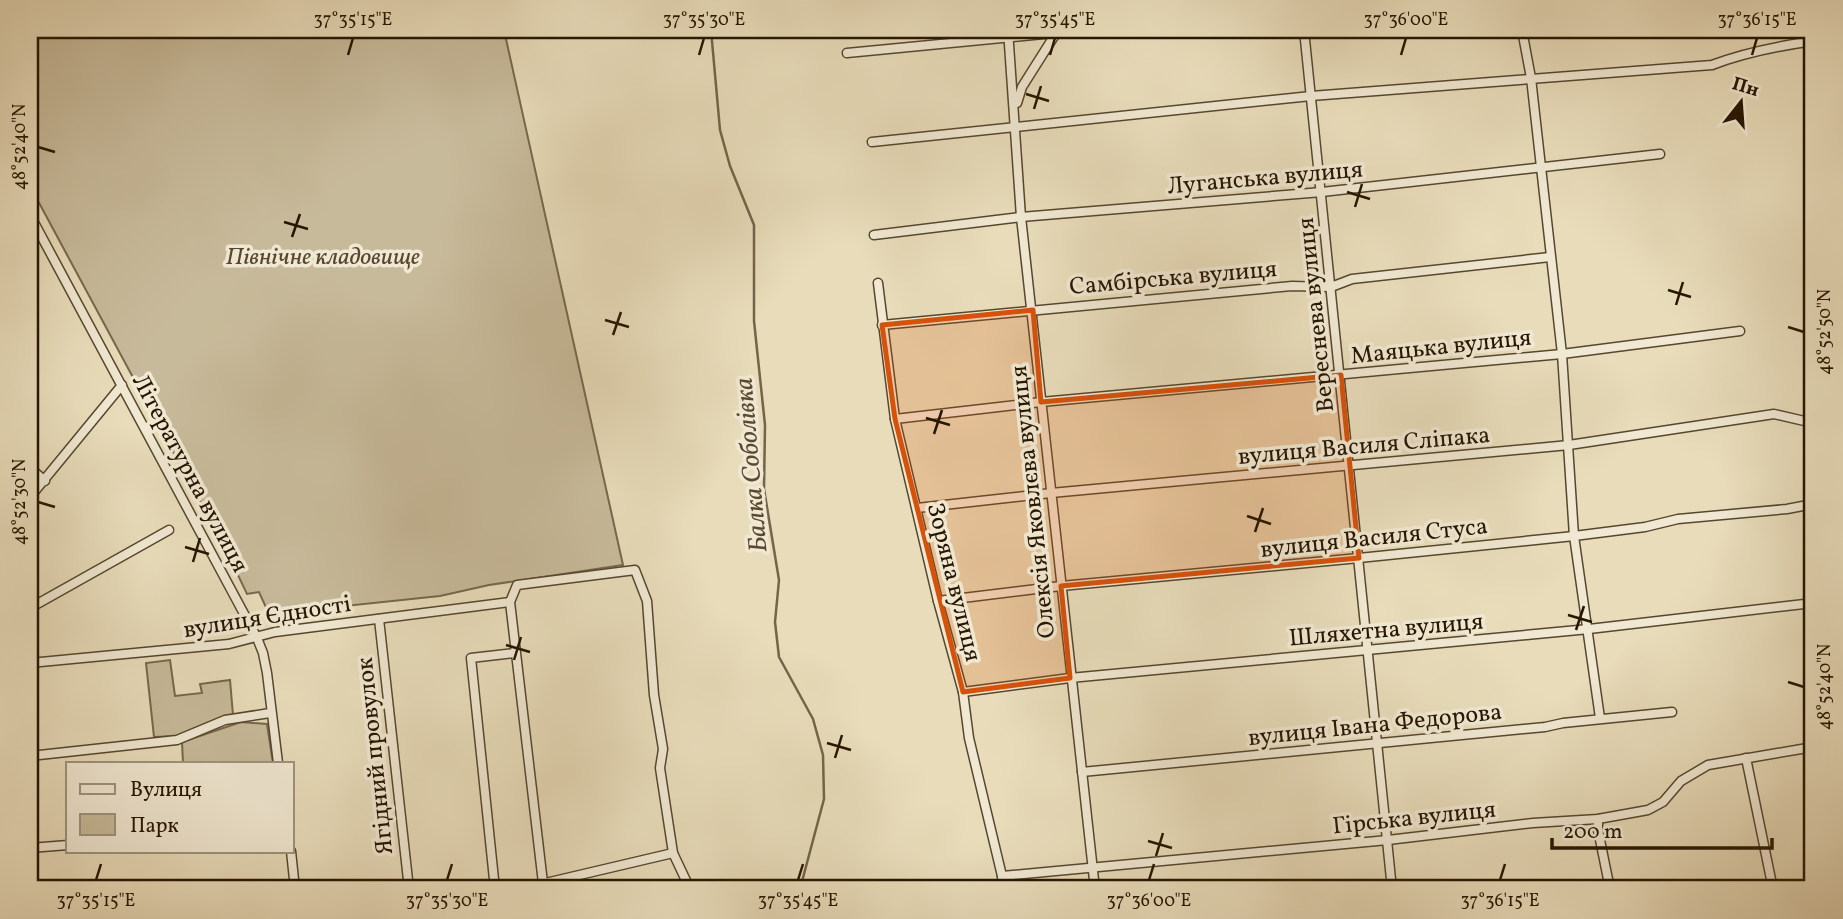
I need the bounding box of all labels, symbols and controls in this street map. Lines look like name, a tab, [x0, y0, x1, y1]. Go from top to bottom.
text: 37°35'15"E	[314, 8, 393, 33]
text: 37°35'30"E	[663, 8, 745, 33]
text: 37°35'45"E	[1015, 8, 1095, 33]
text: 37°36'00"E	[1364, 8, 1449, 33]
text: 37°36'15"E	[1717, 8, 1797, 33]
north arrow	[1706, 66, 1776, 136]
text: Пн	[1729, 71, 1762, 104]
text: 48°52'40"N	[8, 104, 33, 190]
street label: Луганська вулиця	[1166, 154, 1364, 204]
street label: Вереснева вулиця	[1290, 216, 1344, 414]
park label: Північне кладовище	[226, 241, 420, 275]
street label: Самбірська вулиця	[1068, 253, 1278, 305]
text: 48°52'50"N	[1813, 289, 1838, 375]
street label: Маяцька вулиця	[1349, 322, 1533, 374]
street label: Олексія Яковлєва вулиця	[1003, 364, 1065, 640]
street label: Літературна вулиця	[123, 369, 256, 579]
water label: Балка Соболівка	[726, 376, 778, 554]
street label: вулиця Василя Сліпака	[1237, 419, 1492, 475]
text: 48°52'30"N	[8, 459, 33, 545]
street label: Зоряна вулиця	[917, 500, 989, 665]
street label: вулиця Василя Стуса	[1259, 510, 1490, 568]
street label: вулиця Єдності	[181, 588, 354, 648]
street label: Шляхетна вулиця	[1288, 606, 1485, 656]
text: 48°52'40"N	[1813, 644, 1838, 730]
street label: Ягідний провулок	[349, 655, 403, 856]
street label: вулиця Івана Федорова	[1247, 696, 1504, 756]
legend	[66, 762, 294, 852]
text: Вулиця	[130, 776, 202, 805]
street label: Гірська вулиця	[1331, 794, 1498, 844]
scale bar	[1552, 807, 1773, 851]
text: Парк	[130, 812, 179, 841]
text: 200 m	[1563, 818, 1623, 847]
text: 37°35'15"E	[57, 889, 136, 914]
text: 37°35'30"E	[406, 889, 488, 914]
text: 37°35'45"E	[758, 889, 838, 914]
text: 37°36'00"E	[1107, 889, 1192, 914]
text: 37°36'15"E	[1460, 889, 1540, 914]

